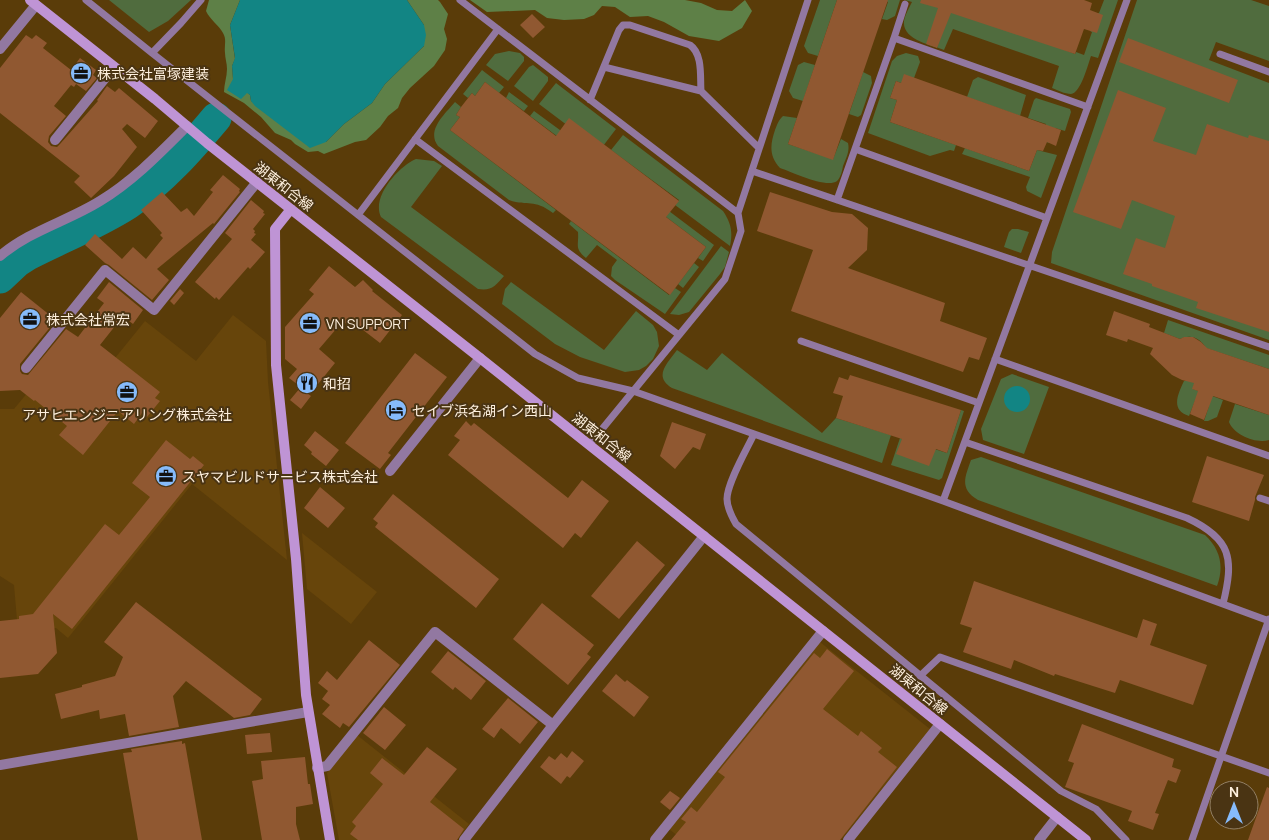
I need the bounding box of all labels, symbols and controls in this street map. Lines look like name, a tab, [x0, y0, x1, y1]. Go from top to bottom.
office icon: 株式会社富塚建装	[69, 61, 93, 85]
place label: 株式会社富塚建装	[97, 64, 209, 83]
street label: 湖東和合線	[251, 157, 317, 215]
office icon: 株式会社常宏	[18, 307, 42, 331]
place label: 株式会社常宏	[46, 310, 130, 329]
office icon: VN SUPPORT	[298, 311, 322, 335]
place label: VN SUPPORT	[326, 314, 410, 333]
restaurant icon: 和招	[295, 371, 319, 395]
place label: 和招	[323, 374, 351, 393]
office icon: アサヒエンジニアリング株式会社	[115, 380, 139, 404]
hotel icon: セイブ浜名湖イン西山	[384, 398, 408, 422]
place label: セイブ浜名湖イン西山	[412, 401, 552, 420]
place label: アサヒエンジニアリング株式会社	[22, 405, 232, 424]
street label: 湖東和合線	[569, 408, 635, 466]
office icon: スヤマビルドサービス株式会社	[154, 464, 178, 488]
place label: スヤマビルドサービス株式会社	[182, 467, 378, 486]
street label: 湖東和合線	[886, 660, 952, 718]
north arrow	[1209, 780, 1259, 830]
text: N	[1229, 782, 1239, 801]

